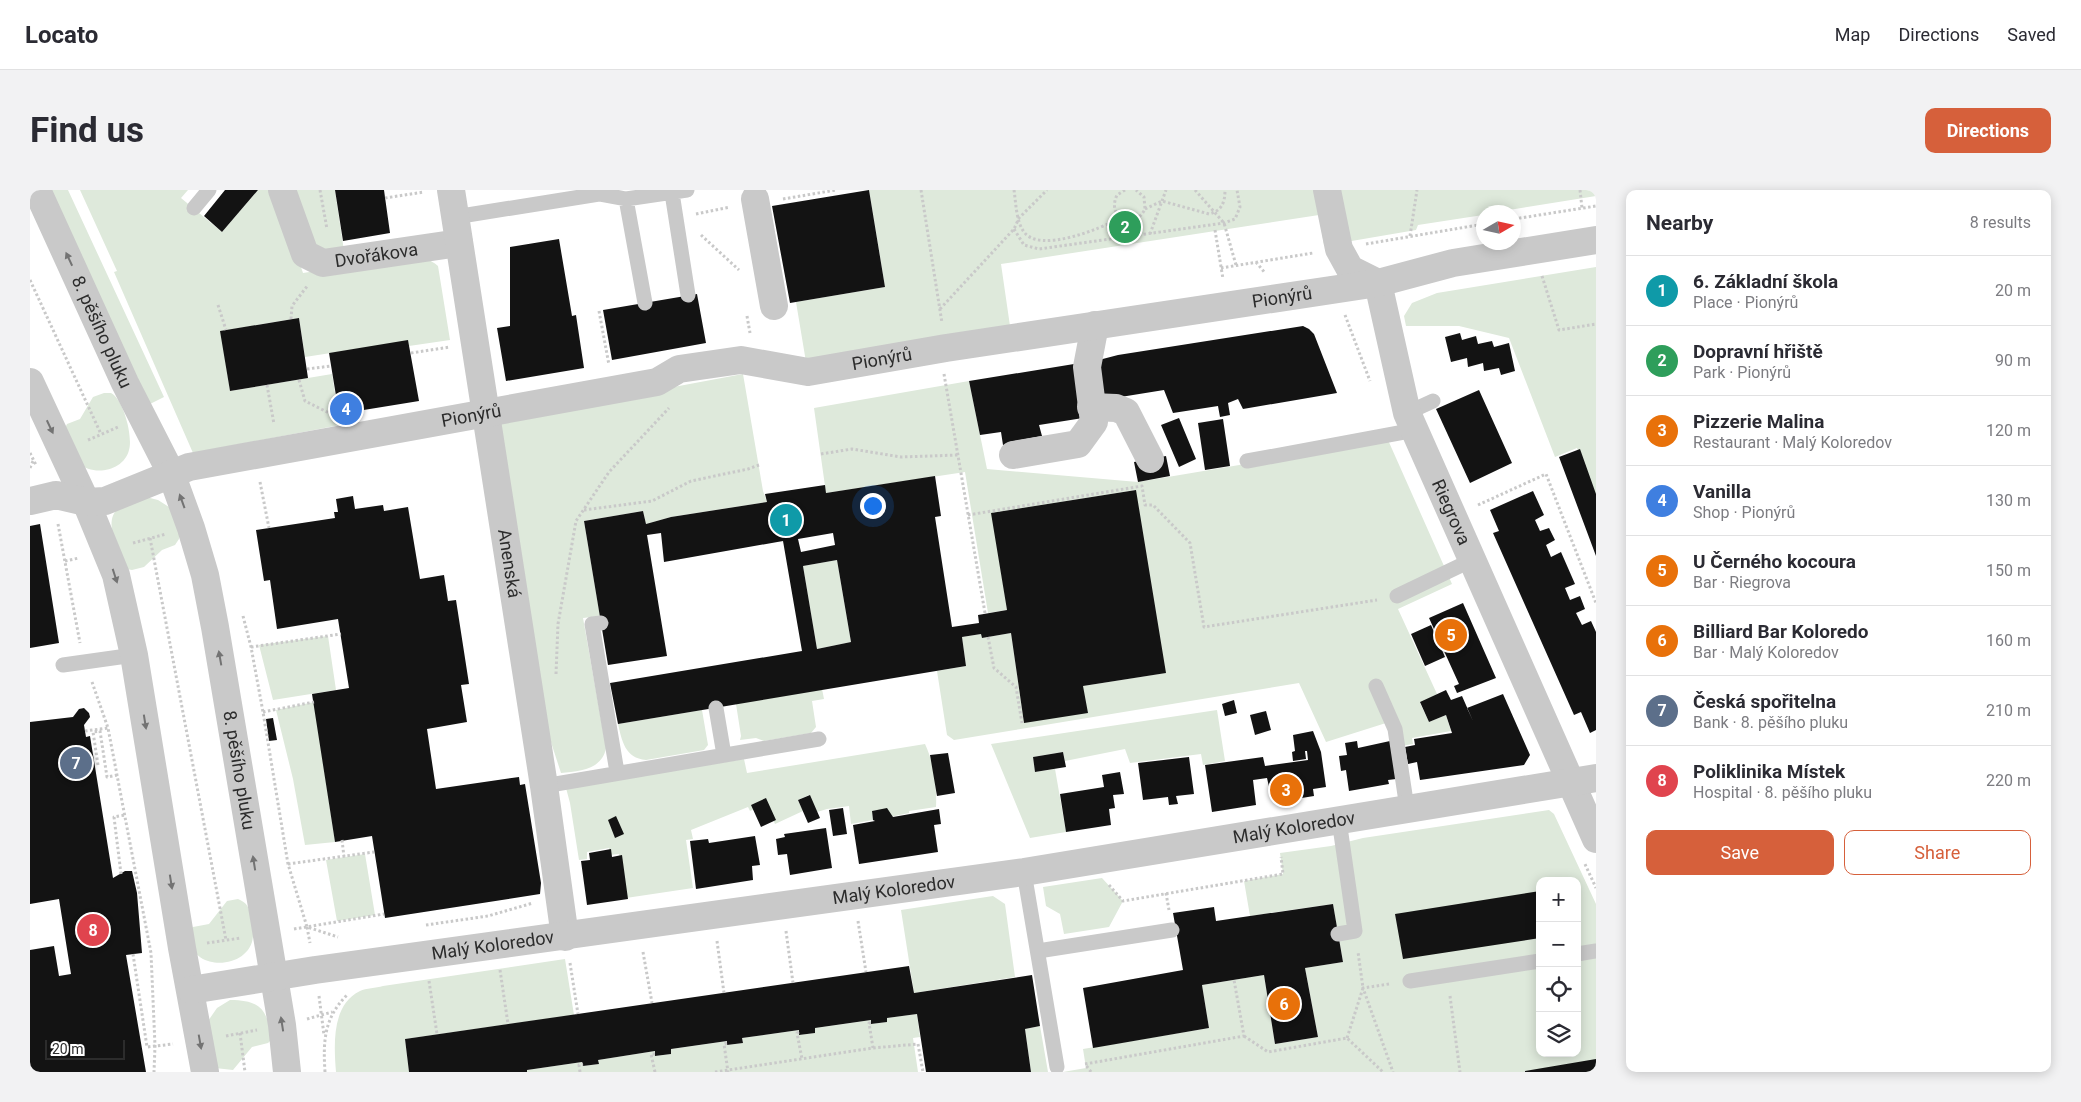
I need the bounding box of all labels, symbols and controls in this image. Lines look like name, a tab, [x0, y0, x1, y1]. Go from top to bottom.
text: Locato	[25, 21, 98, 49]
text: Map	[1835, 24, 1870, 45]
text: Directions	[1898, 24, 1979, 45]
text: Saved	[2007, 24, 2056, 45]
button: Directions	[1925, 108, 2051, 153]
text: Find us	[30, 110, 144, 151]
north arrow	[1476, 205, 1521, 250]
pin: 2	[1109, 208, 1141, 246]
text: Nearby	[1646, 211, 1713, 235]
text: 8 results	[1970, 213, 2031, 232]
street label: Dvořákova	[333, 238, 419, 271]
one-way arrow	[64, 252, 72, 266]
text: 6. Základní škola	[1693, 270, 1838, 293]
street label: 8. pěšího pluku	[68, 272, 137, 391]
text: 1	[1657, 281, 1667, 300]
text: 20 m	[1995, 281, 2031, 300]
street label: Pionýrů	[1251, 282, 1314, 312]
text: Place · Pionýrů	[1693, 293, 1798, 312]
text: Dopravní hřiště	[1693, 340, 1823, 363]
street label: Pionýrů	[850, 343, 913, 374]
text: 2	[1657, 351, 1667, 370]
text: 90 m	[1995, 351, 2031, 370]
text: Park · Pionýrů	[1693, 363, 1791, 382]
pin: 4	[330, 390, 362, 428]
street label: Pionýrů	[439, 400, 503, 431]
text: Pizzerie Malina	[1693, 410, 1824, 433]
one-way arrow	[47, 420, 55, 434]
text: 3	[1657, 421, 1667, 440]
text: 120 m	[1986, 421, 2031, 440]
text: Restaurant · Malý Koloredov	[1693, 433, 1892, 452]
street label: Riegrova	[1428, 476, 1475, 548]
text: Vanilla	[1693, 480, 1751, 503]
text: 4	[1657, 491, 1667, 510]
text: 130 m	[1986, 491, 2031, 510]
one-way arrow	[178, 493, 186, 508]
your location	[860, 493, 886, 519]
pin: 1	[770, 501, 802, 539]
text: Shop · Pionýrů	[1693, 503, 1795, 522]
street label: Anenská	[494, 527, 525, 599]
text: U Černého kocoura	[1693, 550, 1856, 573]
text: 5	[1657, 561, 1667, 580]
text: 150 m	[1986, 561, 2031, 580]
one-way arrow	[112, 568, 119, 583]
text: Bar · Riegrova	[1693, 573, 1791, 592]
pin: 5	[1435, 616, 1467, 654]
text: Billiard Bar Koloredo	[1693, 620, 1868, 643]
text: 6	[1657, 631, 1667, 650]
text: 160 m	[1986, 631, 2031, 650]
text: Bar · Malý Koloredov	[1693, 643, 1839, 662]
one-way arrow	[216, 650, 224, 666]
text: Česká spořitelna	[1693, 690, 1836, 713]
text: 7	[1657, 701, 1667, 720]
text: 210 m	[1986, 701, 2031, 720]
street label: 8. pěšího pluku	[219, 709, 260, 832]
text: Bank · 8. pěšího pluku	[1693, 713, 1848, 732]
one-way arrow	[141, 714, 149, 730]
pin: 7	[60, 744, 92, 782]
text: Poliklinika Místek	[1693, 760, 1845, 783]
pin: 3	[1270, 771, 1302, 809]
text: 8	[1657, 771, 1667, 790]
text: 220 m	[1986, 771, 2031, 790]
text: Hospital · 8. pěšího pluku	[1693, 783, 1872, 802]
street label: Malý Koloredov	[1231, 807, 1357, 847]
button: Save	[1646, 830, 1834, 875]
button: Share	[1844, 830, 2031, 875]
one-way arrow	[250, 855, 258, 871]
street label: Malý Koloredov	[831, 871, 957, 908]
one-way arrow	[168, 875, 176, 891]
map controls	[1536, 877, 1581, 1057]
button: +	[1536, 877, 1581, 922]
pin: 8	[77, 911, 109, 949]
button: −	[1536, 922, 1581, 967]
street label: Malý Koloredov	[430, 926, 555, 964]
button: locate	[1536, 967, 1581, 1012]
pin: 6	[1268, 985, 1300, 1023]
button: layers	[1536, 1012, 1581, 1057]
one-way arrow	[277, 1015, 285, 1031]
one-way arrow	[196, 1035, 204, 1051]
scale bar	[45, 1037, 125, 1060]
text: 20 m	[52, 1041, 84, 1057]

